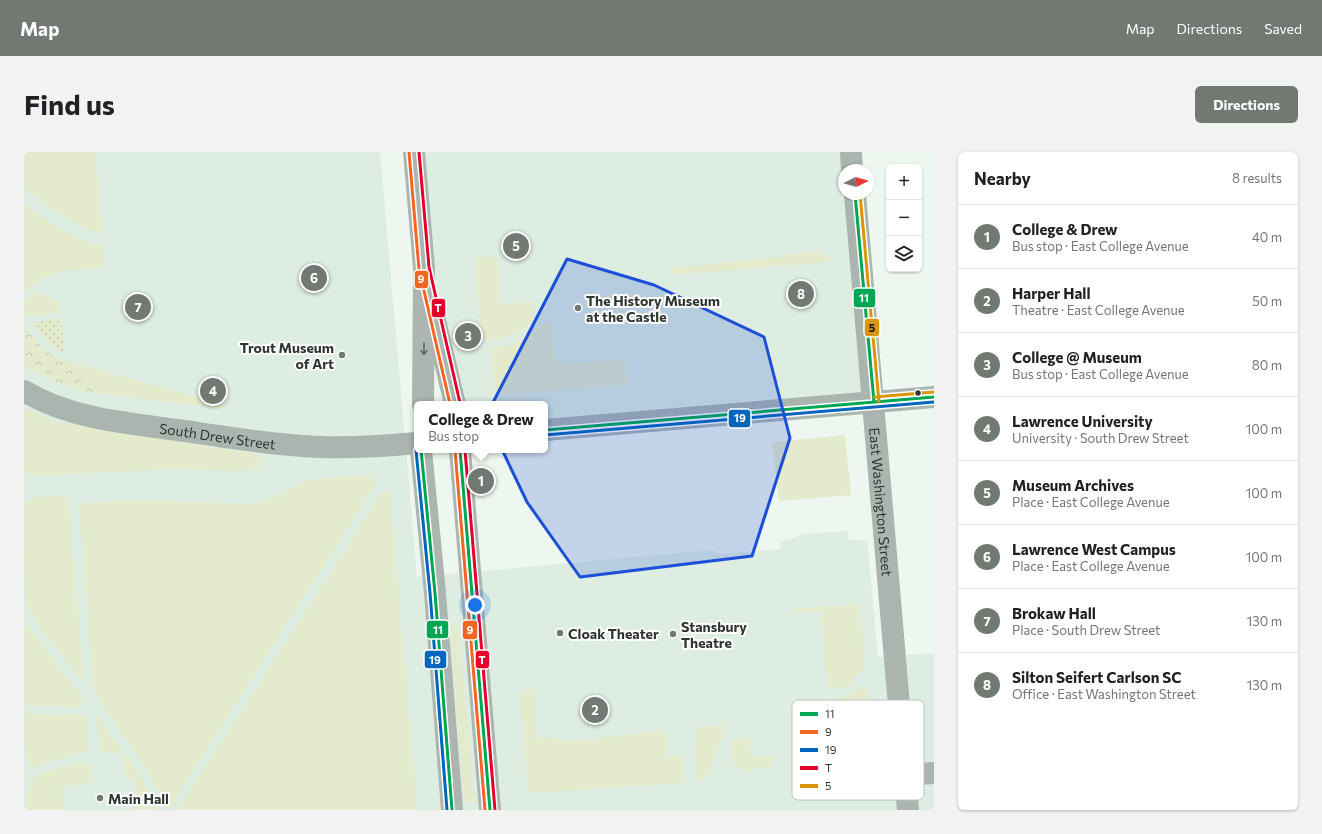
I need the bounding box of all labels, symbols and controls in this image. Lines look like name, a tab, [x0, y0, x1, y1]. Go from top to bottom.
text: Map	[20, 17, 59, 40]
text: Map	[1126, 20, 1155, 37]
text: Directions	[1177, 20, 1242, 37]
text: Saved	[1264, 20, 1302, 37]
button: Directions	[1195, 86, 1298, 123]
text: Find us	[24, 87, 115, 121]
north arrow	[838, 164, 874, 200]
map controls	[886, 164, 922, 272]
button: +	[886, 164, 922, 200]
text: Nearby	[974, 168, 1031, 189]
text: 8 results	[1232, 170, 1282, 186]
button: −	[886, 200, 922, 236]
text: College & Drew	[1012, 220, 1118, 238]
text: 1	[984, 229, 990, 245]
text: 40 m	[1252, 229, 1282, 245]
pin: 5	[503, 231, 529, 261]
button: layers	[886, 236, 922, 272]
text: Bus stop · East College Avenue	[1012, 238, 1189, 254]
pin: 6	[301, 263, 327, 293]
line badge: 9	[414, 270, 429, 289]
text: 9	[418, 272, 425, 285]
pin: 8	[788, 279, 814, 309]
text: Harper Hall	[1012, 284, 1091, 302]
line badge: 11	[853, 288, 876, 308]
text: 11	[859, 291, 869, 304]
pin: 7	[125, 292, 151, 322]
place label: The History Museum at the Castle	[586, 292, 720, 325]
text: 2	[983, 293, 991, 309]
text: 50 m	[1252, 293, 1282, 309]
line badge: T	[431, 298, 446, 318]
text: T	[434, 301, 442, 314]
text: Theatre · East College Avenue	[1012, 302, 1185, 318]
marker: The History Museum at the Castle	[573, 303, 583, 313]
line badge: 5	[864, 318, 880, 337]
pin: 3	[455, 321, 481, 351]
text: 5	[869, 321, 875, 334]
place label: Trout Museum of Art	[240, 339, 334, 372]
one-way arrow	[420, 342, 428, 355]
text: College @ Museum	[1012, 348, 1142, 366]
marker: Trout Museum of Art	[337, 350, 347, 360]
text: 3	[983, 357, 991, 373]
text: 80 m	[1252, 357, 1282, 373]
text: Bus stop · East College Avenue	[1012, 366, 1189, 382]
pin: 4	[200, 376, 226, 406]
unlabelled marker	[913, 388, 923, 398]
popup	[414, 401, 548, 453]
line badge: 19	[728, 409, 751, 428]
text: College & Drew	[428, 410, 534, 428]
text: 19	[734, 411, 746, 424]
text: Lawrence University	[1012, 412, 1153, 430]
street label: South Drew Street	[158, 419, 277, 452]
text: 4	[983, 421, 991, 437]
text: 100 m	[1246, 421, 1282, 437]
street label: East Washington Street	[867, 427, 896, 577]
text: Bus stop	[428, 428, 479, 444]
text: University · South Drew Street	[1012, 430, 1189, 446]
pin: 1	[468, 466, 494, 496]
text: Museum Archives	[1012, 476, 1134, 494]
text: 5	[983, 485, 991, 501]
text: 100 m	[1246, 485, 1282, 501]
text: Place · East College Avenue	[1012, 494, 1170, 510]
text: Lawrence West Campus	[1012, 540, 1176, 558]
text: 6	[983, 549, 991, 565]
text: 100 m	[1246, 549, 1282, 565]
text: Place · East College Avenue	[1012, 558, 1170, 574]
your location	[465, 595, 485, 615]
text: Brokaw Hall	[1012, 604, 1096, 622]
text: 7	[983, 613, 991, 629]
text: 130 m	[1247, 613, 1282, 629]
place label: Stansbury Theatre	[681, 618, 747, 651]
line badge: 11	[426, 620, 449, 639]
line badge: 9	[462, 620, 478, 640]
text: Place · South Drew Street	[1012, 622, 1160, 638]
text: 11	[433, 623, 443, 636]
text: 9	[467, 623, 474, 636]
place label: Cloak Theater	[568, 625, 659, 642]
marker: Cloak Theater	[555, 628, 565, 638]
marker: Stansbury Theatre	[668, 629, 678, 639]
line badge: 19	[424, 650, 447, 669]
line badge: T	[475, 650, 490, 669]
text: 19	[429, 653, 441, 666]
text: T	[478, 653, 486, 666]
text: Silton Seifert Carlson SC	[1012, 668, 1182, 686]
text: 8	[983, 677, 991, 693]
text: 130 m	[1247, 677, 1282, 693]
text: Office · East Washington Street	[1012, 686, 1196, 702]
pin: 2	[582, 695, 608, 725]
legend	[792, 700, 924, 800]
text: 11	[825, 707, 834, 720]
text: 9	[825, 725, 832, 738]
text: 19	[825, 743, 837, 756]
text: T	[825, 761, 832, 774]
text: 5	[825, 779, 831, 792]
place label: Main Hall	[108, 790, 169, 807]
marker: Main Hall	[95, 793, 105, 803]

